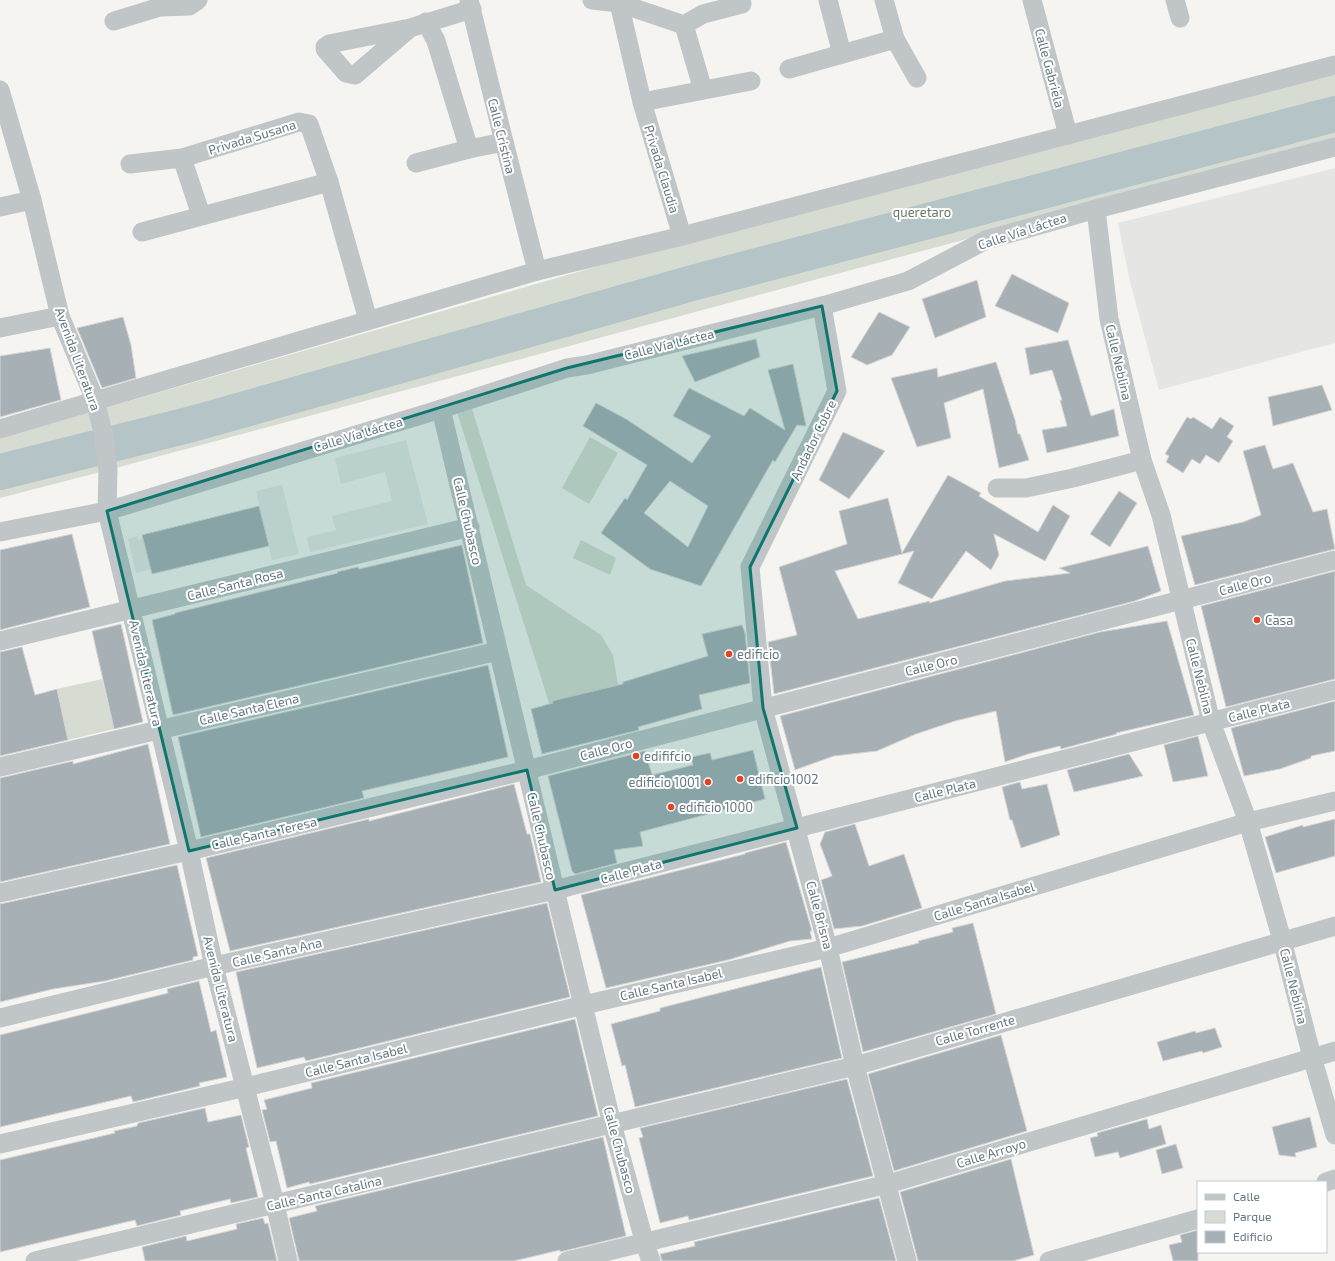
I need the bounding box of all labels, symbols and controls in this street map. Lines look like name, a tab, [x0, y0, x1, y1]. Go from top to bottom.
street label: Calle Gabriela	[1032, 27, 1068, 109]
street label: Calle Cristina	[485, 96, 519, 176]
street label: Privada Susana	[206, 116, 298, 158]
street label: Privada Claudia	[641, 123, 683, 215]
park label: queretaro	[893, 204, 951, 220]
street label: Calle Vía Láctea	[976, 209, 1068, 253]
street label: Avenida Literatura	[52, 305, 104, 413]
street label: Calle Neblina	[1102, 322, 1136, 402]
street label: Calle Vía Láctea	[622, 325, 716, 363]
street label: Andador Cobre	[787, 397, 839, 483]
street label: Calle Vía Láctea	[312, 413, 404, 455]
street label: Calle Chubasco	[450, 476, 486, 566]
street label: Calle Santa Rosa	[185, 564, 285, 604]
street label: Calle Oro	[1217, 569, 1273, 599]
place label: Casa	[1265, 612, 1293, 628]
marker: Casa	[1252, 615, 1262, 625]
street label: Avenida Literatura	[126, 618, 166, 728]
street label: Calle Neblina	[1183, 636, 1217, 716]
place label: edificio	[737, 646, 780, 662]
marker: edificio	[724, 649, 734, 659]
street label: Calle Oro	[903, 651, 959, 679]
street label: Calle Santa Elena	[198, 690, 300, 728]
street label: Calle Plata	[1227, 695, 1291, 725]
street label: Calle Oro	[578, 734, 634, 764]
place label: edififcio	[644, 748, 691, 764]
marker: edififcio	[631, 751, 641, 761]
place label: edificio1002	[748, 771, 819, 787]
place label: edificio 1001	[629, 774, 700, 790]
marker: edificio1002	[735, 774, 745, 784]
street label: Calle Plata	[913, 775, 977, 805]
marker: edificio 1001	[703, 777, 713, 787]
street label: Calle Chubasco	[524, 791, 560, 881]
place label: edificio 1000	[679, 799, 753, 815]
marker: edificio 1000	[666, 802, 676, 812]
street label: Calle Santa Teresa	[210, 813, 318, 853]
street label: Calle Plata	[599, 855, 663, 887]
street label: Calle Santa Isabel	[932, 878, 1036, 924]
street label: Calle Brisna	[803, 879, 837, 951]
street label: Avenida Literatura	[200, 934, 242, 1044]
street label: Calle Santa Ana	[231, 934, 323, 970]
street label: Calle Neblina	[1277, 946, 1311, 1026]
street label: Calle Santa Isabel	[618, 964, 724, 1004]
street label: Calle Torrente	[933, 1011, 1017, 1049]
street label: Calle Santa Isabel	[303, 1040, 409, 1080]
street label: Calle Chubasco	[601, 1105, 639, 1195]
street label: Calle Arroyo	[954, 1135, 1028, 1171]
street label: Calle Santa Catalina	[265, 1172, 383, 1214]
legend	[1197, 1181, 1327, 1253]
text: Calle	[1233, 1189, 1260, 1203]
text: Parque	[1233, 1209, 1271, 1223]
text: Edificio	[1233, 1229, 1273, 1243]

